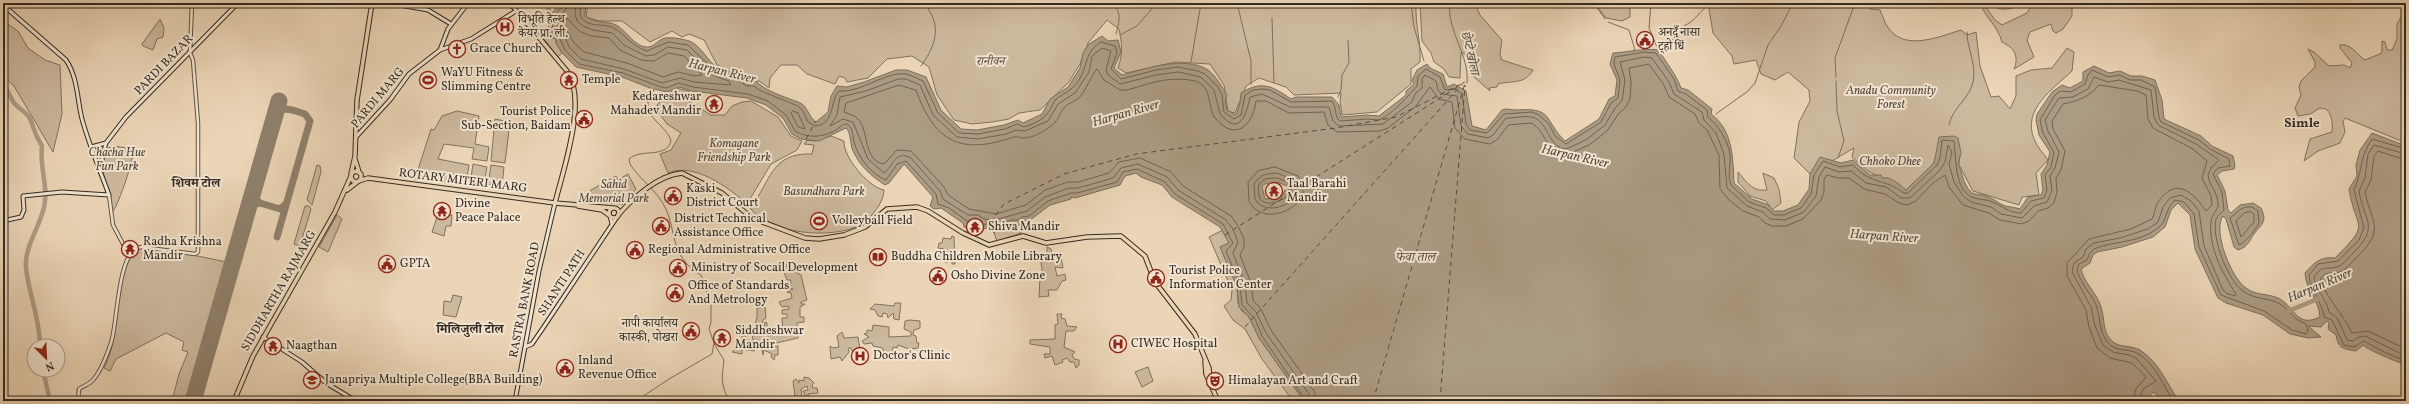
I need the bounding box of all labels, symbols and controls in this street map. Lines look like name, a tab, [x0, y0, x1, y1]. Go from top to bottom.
place label: विभूति हेल्थ केयर प्रा. ली.	[517, 11, 568, 42]
hospital icon: विभूति हेल्थ केयर प्रा. ली.	[495, 17, 515, 37]
place label: अनदुँ नासा ट्हो धिं	[1657, 24, 1701, 55]
water label: छेप्टे खोला	[1455, 29, 1483, 79]
public building icon: अनदुँ नासा ट्हो धिं	[1635, 30, 1655, 50]
street label: PARDI BAZAR	[131, 31, 197, 99]
church icon: Grace Church	[447, 39, 467, 59]
place label: Grace Church	[470, 41, 542, 57]
park label: रानीवन	[976, 54, 1007, 70]
water label: Harpan River	[686, 55, 758, 89]
street label: PARDI MARG	[348, 64, 408, 132]
place label: WaYU Fitness & Slimming Centre	[441, 65, 531, 95]
sports icon: WaYU Fitness & Slimming Centre	[418, 70, 438, 90]
temple icon: Temple	[559, 70, 579, 90]
place label: Temple	[582, 72, 621, 88]
park label: Anadu Community Forest	[1845, 83, 1937, 113]
place label: Kedareshwar Mahadev Mandir	[610, 89, 701, 119]
temple icon: Kedareshwar Mahadev Mandir	[704, 94, 724, 114]
water label: Harpan River	[1090, 96, 1162, 132]
place label: Tourist Police Sub-Section, Baidam	[461, 104, 571, 134]
public building icon: Tourist Police Sub-Section, Baidam	[574, 109, 594, 129]
district label: Simle	[2284, 115, 2320, 133]
park label: Komagane Friendship Park	[697, 136, 771, 166]
water label: Harpan River	[1539, 140, 1611, 174]
park label: Chacha Hue Fun Park	[89, 145, 146, 175]
park label: Chhoko Dhee	[1859, 154, 1921, 170]
street label: ROTARY MITERI MARG	[398, 165, 528, 197]
district label: शिवम टोल	[171, 175, 222, 193]
place label: Taal Barahi Mandir	[1287, 176, 1347, 206]
park label: Sahid Memorial Park	[578, 177, 650, 207]
place label: Kaski District Court	[686, 181, 759, 211]
temple icon: Taal Barahi Mandir	[1264, 181, 1284, 201]
park label: Basundhara Park	[783, 184, 865, 200]
public building icon: Kaski District Court	[663, 186, 683, 206]
place label: Divine Peace Palace	[455, 196, 521, 226]
temple icon: Divine Peace Palace	[432, 201, 452, 221]
place label: District Technical Assistance Office	[674, 211, 766, 241]
sports icon: Volleyball Field	[809, 211, 829, 231]
place label: Volleyball Field	[832, 213, 913, 229]
public building icon: District Technical Assistance Office	[651, 216, 671, 236]
temple icon: Shiva Mandir	[965, 217, 985, 237]
place label: Shiva Mandir	[988, 219, 1060, 235]
water label: Harpan River	[1849, 226, 1919, 248]
street label: SIDDHARTHA RAJMARG	[238, 228, 320, 354]
place label: Radha Krishna Mandir	[143, 234, 222, 264]
temple icon: Radha Krishna Mandir	[120, 239, 140, 259]
public building icon: Regional Administrative Office	[625, 240, 645, 260]
street label: RASTRA BANK ROAD	[506, 241, 544, 359]
place label: Regional Administrative Office	[648, 242, 811, 258]
street label: SHANTI PATH	[535, 247, 589, 319]
library icon: Buddha Children Mobile Library	[868, 247, 888, 267]
place label: Buddha Children Mobile Library	[891, 249, 1063, 265]
water label: फेवा ताल	[1395, 249, 1438, 267]
public building icon: GPTA	[377, 254, 397, 274]
place label: GPTA	[400, 256, 431, 272]
public building icon: Ministry of Socail Development	[668, 258, 688, 278]
place label: Ministry of Socail Development	[691, 260, 858, 276]
place label: Tourist Police Information Center	[1169, 263, 1272, 293]
water label: Harpan River	[2285, 264, 2355, 308]
public building icon: Osho Divine Zone	[928, 266, 948, 286]
place label: Osho Divine Zone	[951, 268, 1046, 284]
public building icon: Tourist Police Information Center	[1146, 268, 1166, 288]
place label: Office of Standards And Metrology	[688, 278, 789, 308]
public building icon: Office of Standards And Metrology	[665, 283, 685, 303]
place label: नापी कार्यालय कास्की, पोखरा	[618, 315, 679, 346]
district label: मिलिजुली टोल	[435, 321, 505, 339]
public building icon: नापी कार्यालय कास्की, पोखरा	[681, 321, 701, 341]
place label: Siddheshwar Mandir	[735, 323, 804, 353]
temple icon: Siddheshwar Mandir	[712, 328, 732, 348]
hospital icon: CIWEC Hospital	[1108, 334, 1128, 354]
temple icon: Naagthan	[263, 336, 283, 356]
place label: CIWEC Hospital	[1131, 336, 1218, 352]
north arrow	[26, 338, 66, 378]
place label: Naagthan	[286, 338, 338, 354]
hospital icon: Doctor's Clinic	[850, 346, 870, 366]
place label: Doctor's Clinic	[873, 348, 950, 364]
place label: Inland Revenue Office	[578, 353, 657, 383]
text: N	[43, 357, 56, 374]
public building icon: Inland Revenue Office	[555, 358, 575, 378]
school or university icon: Janapriya Multiple College(BBA Building)	[302, 370, 322, 390]
theatre icon: Himalayan Art and Craft	[1205, 371, 1225, 391]
place label: Janapriya Multiple College(BBA Building)	[325, 372, 543, 388]
place label: Himalayan Art and Craft	[1228, 373, 1358, 389]

